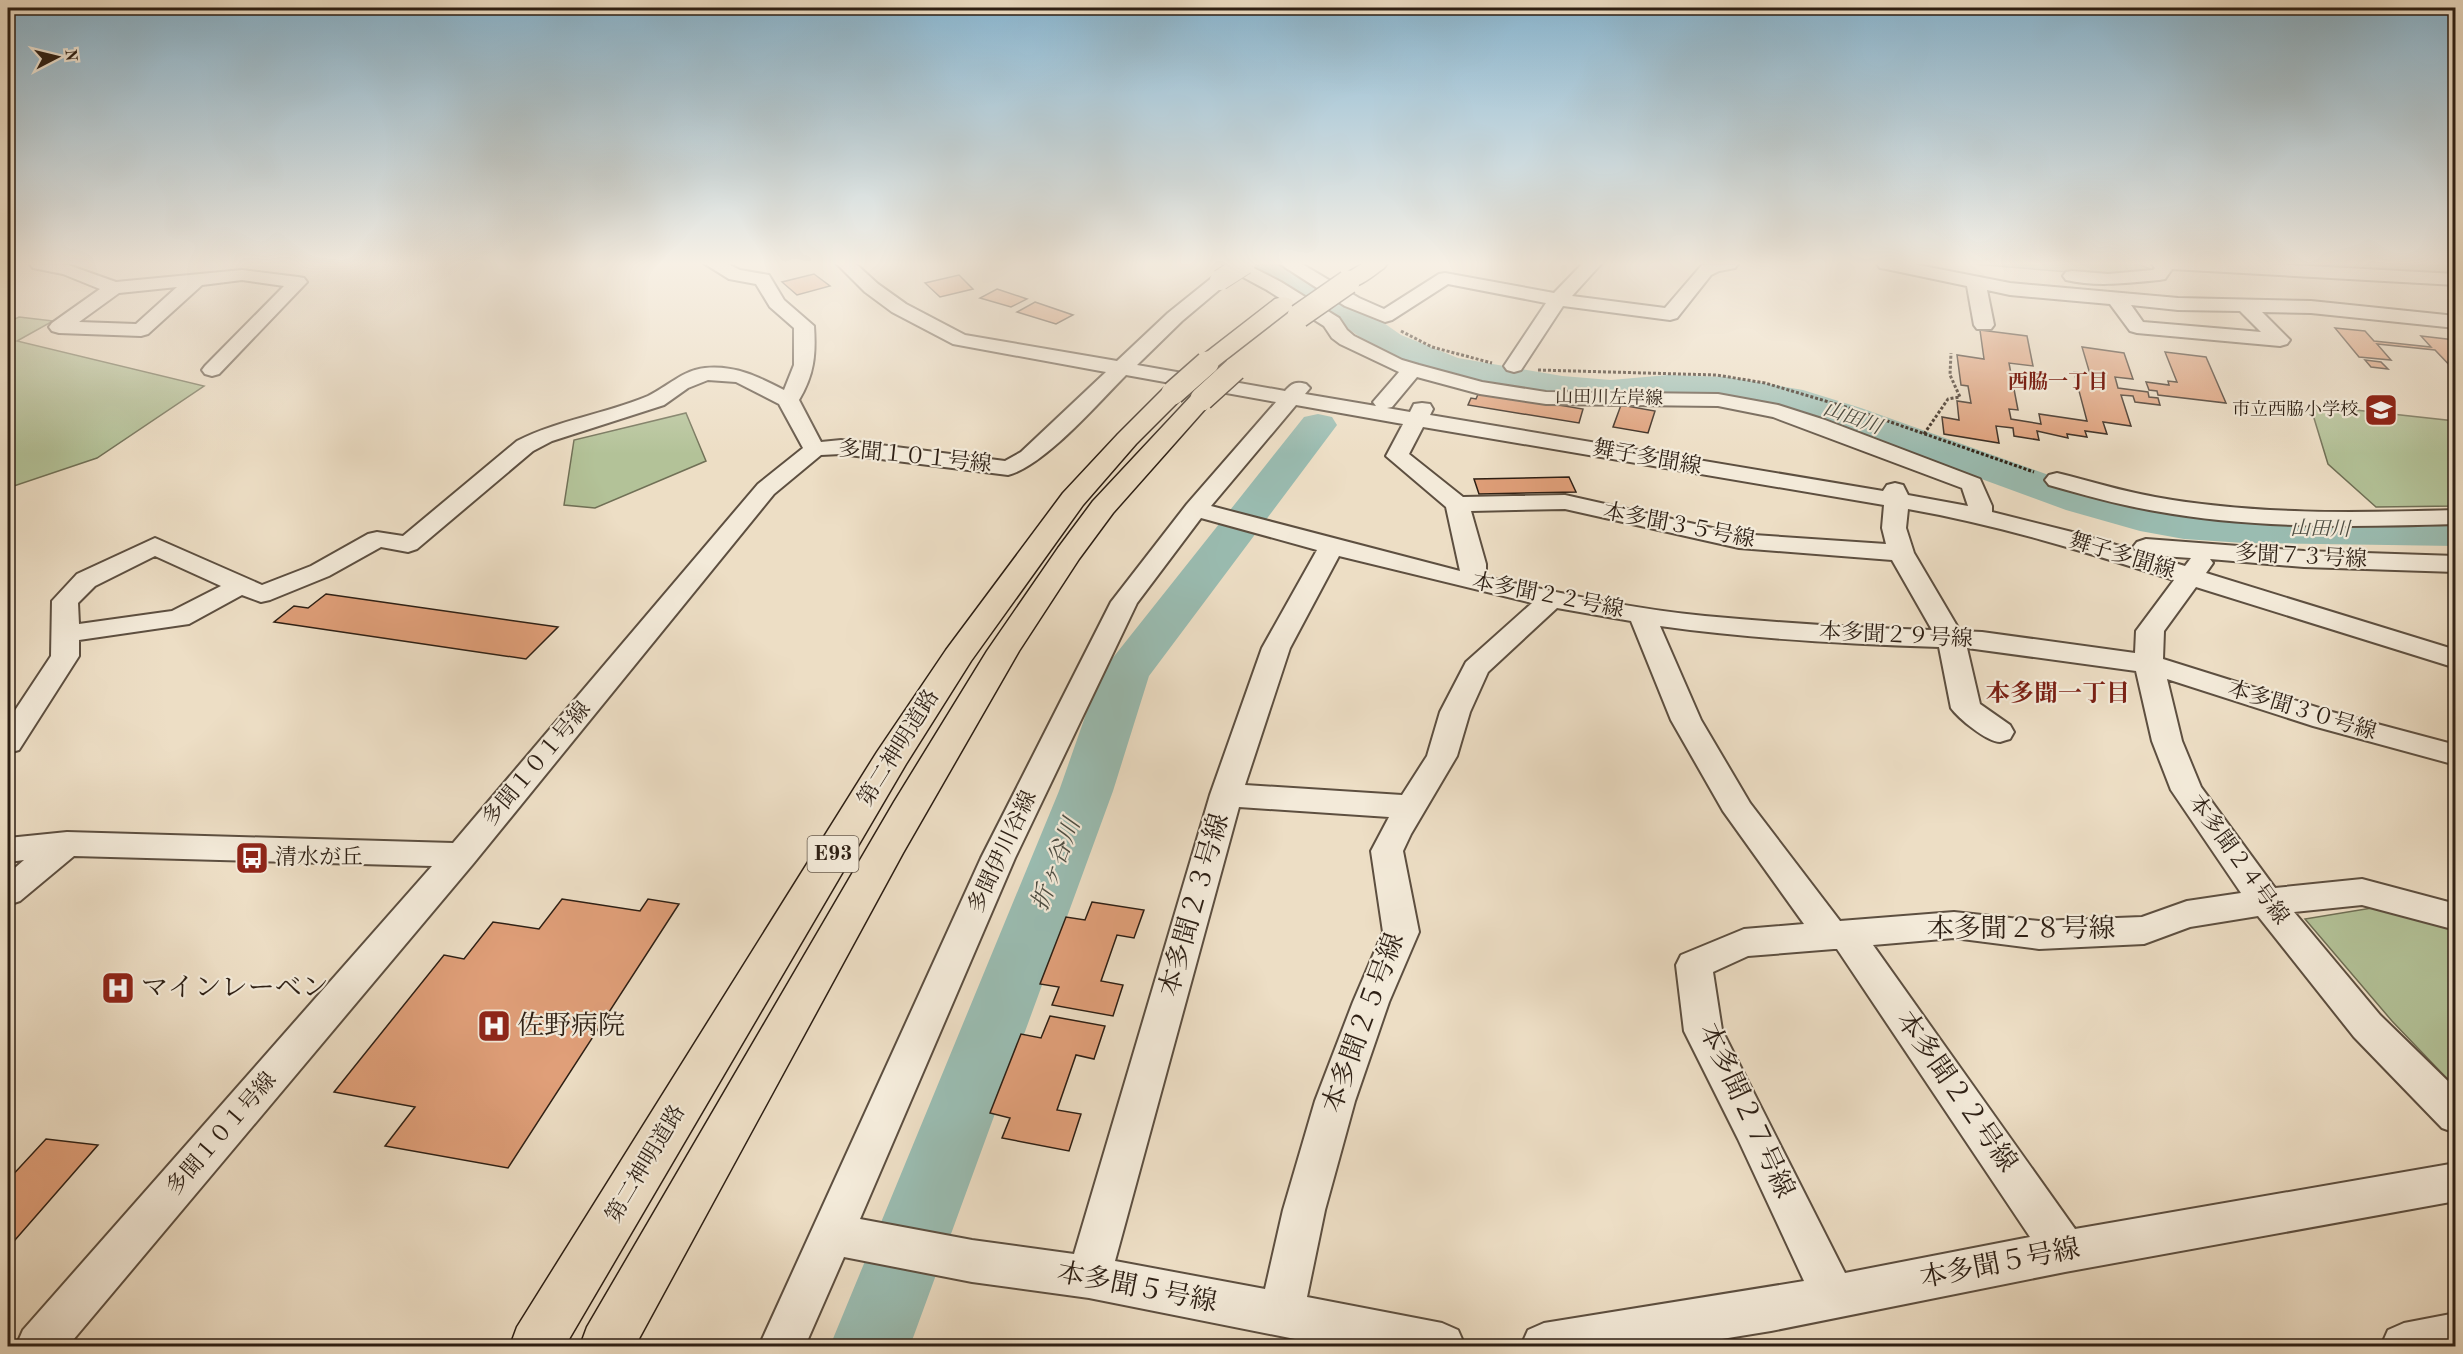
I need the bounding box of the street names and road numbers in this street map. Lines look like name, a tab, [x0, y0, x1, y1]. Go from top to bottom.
street label: 山田川左岸線	[1555, 386, 1663, 408]
street label: 多聞１０１号線	[837, 436, 993, 476]
street label: 舞子多聞線	[1591, 436, 1703, 478]
street label: 本多聞３５号線	[1601, 499, 1757, 551]
street label: 舞子多聞線	[2066, 527, 2178, 583]
street label: 多聞７３号線	[2235, 541, 2368, 571]
street label: 本多聞２２号線	[1470, 569, 1626, 621]
street label: 本多聞２９号線	[1819, 619, 1974, 651]
street label: 本多聞３０号線	[2225, 676, 2379, 744]
street label: 第二神明道路	[853, 685, 943, 810]
street label: 多聞１０１号線	[478, 697, 595, 830]
street label: 多聞伊川谷線	[963, 787, 1041, 916]
street label: 本多聞２４号線	[2184, 790, 2294, 929]
street label: 本多聞２３号線	[1154, 810, 1234, 1000]
road number: E93	[808, 836, 858, 872]
street label: 本多聞２８号線	[1927, 914, 2116, 943]
street label: 本多聞２５号線	[1317, 929, 1409, 1116]
street label: 本多聞２２号線	[1891, 1006, 2023, 1177]
street label: 本多聞２７号線	[1694, 1019, 1800, 1202]
street label: 多聞１０１号線	[162, 1067, 281, 1199]
street label: 第二神明道路	[601, 1101, 689, 1226]
street label: 本多聞５号線	[1918, 1233, 2082, 1293]
street label: 本多聞５号線	[1055, 1257, 1219, 1317]

